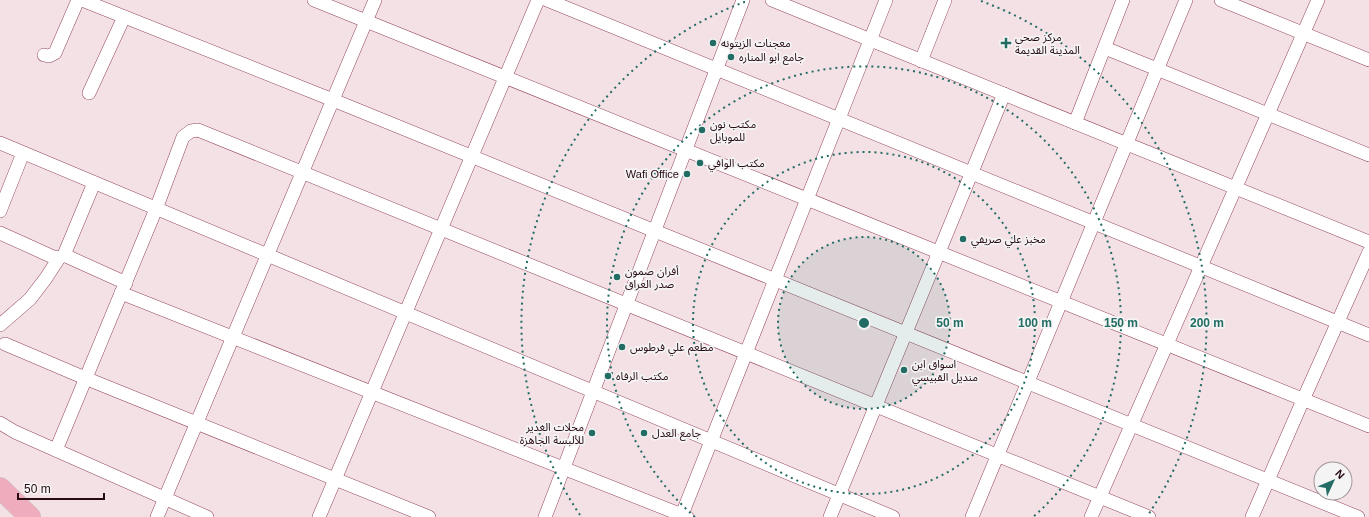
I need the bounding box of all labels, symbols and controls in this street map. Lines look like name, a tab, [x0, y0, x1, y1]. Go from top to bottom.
place label: مركز صحي المدينة القديمة	[1015, 31, 1080, 57]
place label: معجنات الزيتونه	[721, 37, 791, 50]
marker: مركز صحي المدينة القديمة	[1000, 37, 1012, 49]
marker: معجنات الزيتونه	[708, 38, 718, 48]
place label: جامع ابو المناره	[739, 51, 805, 65]
marker: جامع ابو المناره	[726, 52, 736, 62]
place label: مكتب نون للموبايل	[710, 118, 756, 144]
marker: مكتب نون للموبايل	[697, 125, 707, 135]
place label: مكتب الوافي	[708, 157, 765, 173]
marker: مكتب الوافي	[695, 158, 705, 168]
place label: Wafi Office	[626, 168, 679, 180]
marker: Wafi Office	[682, 169, 692, 179]
place label: مخبز علي صريفي	[971, 233, 1046, 249]
marker: مخبز علي صريفي	[958, 234, 968, 244]
place label: أفران صمون صدر العراق	[625, 265, 679, 291]
marker: أفران صمون صدر العراق	[612, 272, 622, 282]
centre of rings	[857, 316, 871, 330]
text: 50 m	[936, 316, 964, 330]
text: 100 m	[1018, 316, 1052, 330]
text: 150 m	[1104, 316, 1138, 330]
text: 200 m	[1190, 316, 1224, 330]
place label: مطعم علي فرطوس	[630, 341, 714, 357]
marker: مطعم علي فرطوس	[617, 342, 627, 352]
place label: اسواق ابن منديل القبيسي	[912, 358, 978, 387]
marker: اسواق ابن منديل القبيسي	[899, 365, 909, 375]
place label: مكتب الرفاه	[616, 370, 669, 383]
marker: مكتب الرفاه	[603, 371, 613, 381]
place label: محلات الغدير للألبسة الجاهزة	[520, 421, 584, 447]
place label: جامع العدل	[652, 427, 702, 441]
marker: محلات الغدير للألبسة الجاهزة	[587, 428, 597, 438]
marker: جامع العدل	[639, 428, 649, 438]
north arrow	[1313, 461, 1353, 501]
text: N	[1333, 467, 1347, 481]
scale bar	[18, 475, 104, 501]
text: 50 m	[24, 482, 51, 496]

